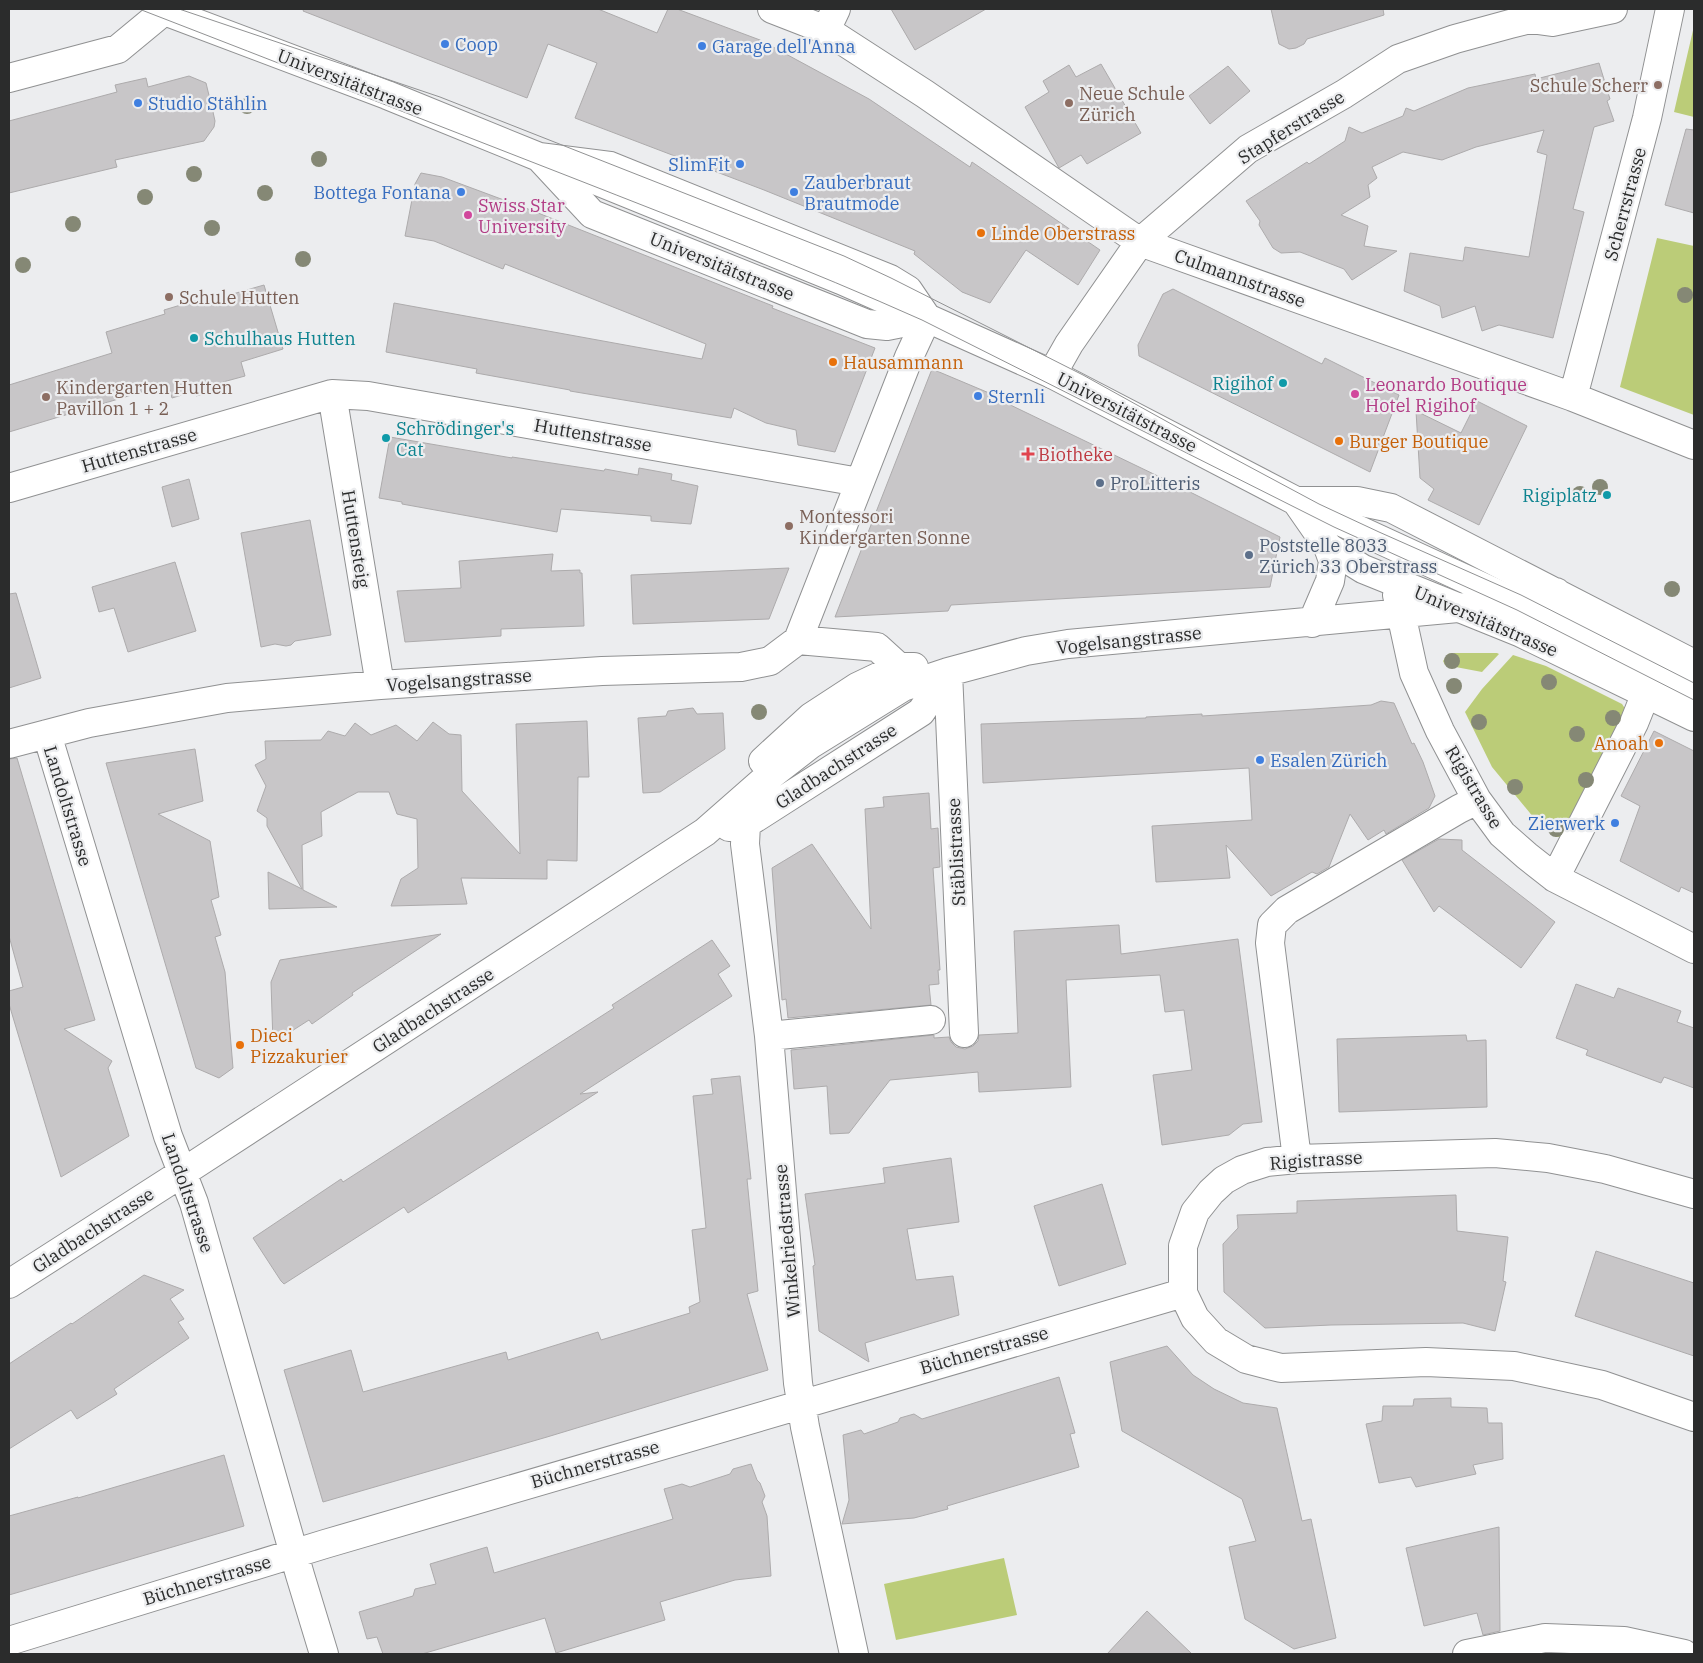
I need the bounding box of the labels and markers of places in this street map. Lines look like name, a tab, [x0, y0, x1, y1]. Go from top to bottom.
place label: Coop	[455, 33, 498, 56]
place label: Garage dell'Anna	[712, 35, 856, 58]
marker: Coop	[439, 38, 451, 50]
marker: Garage dell'Anna	[696, 40, 708, 52]
place label: Schule Scherr	[1530, 74, 1648, 97]
marker: Schule Scherr	[1652, 79, 1664, 91]
place label: Neue Schule Zürich	[1079, 82, 1185, 126]
place label: Studio Stählin	[148, 92, 268, 115]
marker: Studio Stählin	[132, 97, 144, 109]
marker: Neue Schule Zürich	[1063, 97, 1075, 109]
place label: SlimFit	[668, 153, 730, 176]
marker: SlimFit	[734, 158, 746, 170]
place label: Zauberbraut Brautmode	[804, 171, 911, 215]
place label: Bottega Fontana	[313, 181, 451, 204]
marker: Bottega Fontana	[455, 186, 467, 198]
marker: Zauberbraut Brautmode	[788, 186, 800, 198]
place label: Swiss Star University	[478, 194, 566, 238]
marker: Swiss Star University	[462, 209, 474, 221]
place label: Linde Oberstrass	[991, 222, 1135, 245]
marker: Linde Oberstrass	[975, 227, 987, 239]
place label: Schule Hutten	[179, 286, 299, 309]
marker: Schule Hutten	[163, 291, 175, 303]
place label: Schulhaus Hutten	[204, 327, 356, 350]
marker: Schulhaus Hutten	[188, 332, 200, 344]
place label: Hausammann	[843, 351, 964, 374]
marker: Hausammann	[827, 356, 839, 368]
place label: Rigihof	[1212, 372, 1275, 395]
place label: Leonardo Boutique Hotel Rigihof	[1365, 373, 1527, 417]
place label: Kindergarten Hutten Pavillon 1 + 2	[56, 376, 233, 420]
marker: Rigihof	[1277, 377, 1289, 389]
place label: Sternli	[988, 385, 1045, 408]
marker: Leonardo Boutique Hotel Rigihof	[1349, 388, 1361, 400]
marker: Sternli	[972, 390, 984, 402]
marker: Kindergarten Hutten Pavillon 1 + 2	[40, 391, 52, 403]
place label: Schrödinger's Cat	[396, 417, 514, 461]
place label: Burger Boutique	[1349, 430, 1488, 453]
marker: Schrödinger's Cat	[380, 432, 392, 444]
marker: Burger Boutique	[1333, 435, 1345, 447]
place label: Biotheke	[1038, 443, 1113, 466]
marker: Biotheke	[1022, 448, 1034, 460]
place label: ProLitteris	[1110, 472, 1200, 495]
marker: ProLitteris	[1094, 477, 1106, 489]
place label: Rigiplatz	[1522, 484, 1597, 507]
marker: Rigiplatz	[1601, 489, 1613, 501]
place label: Montessori Kindergarten Sonne	[799, 505, 970, 549]
marker: Montessori Kindergarten Sonne	[783, 520, 795, 532]
place label: Poststelle 8033 Zürich 33 Oberstrass	[1259, 534, 1437, 578]
marker: Poststelle 8033 Zürich 33 Oberstrass	[1243, 549, 1255, 561]
place label: Anoah	[1594, 732, 1649, 755]
marker: Anoah	[1653, 737, 1665, 749]
place label: Esalen Zürich	[1270, 749, 1388, 772]
marker: Esalen Zürich	[1254, 754, 1266, 766]
place label: Zierwerk	[1528, 812, 1605, 835]
marker: Zierwerk	[1609, 817, 1621, 829]
place label: Dieci Pizzakurier	[250, 1024, 348, 1068]
marker: Dieci Pizzakurier	[234, 1039, 246, 1051]

